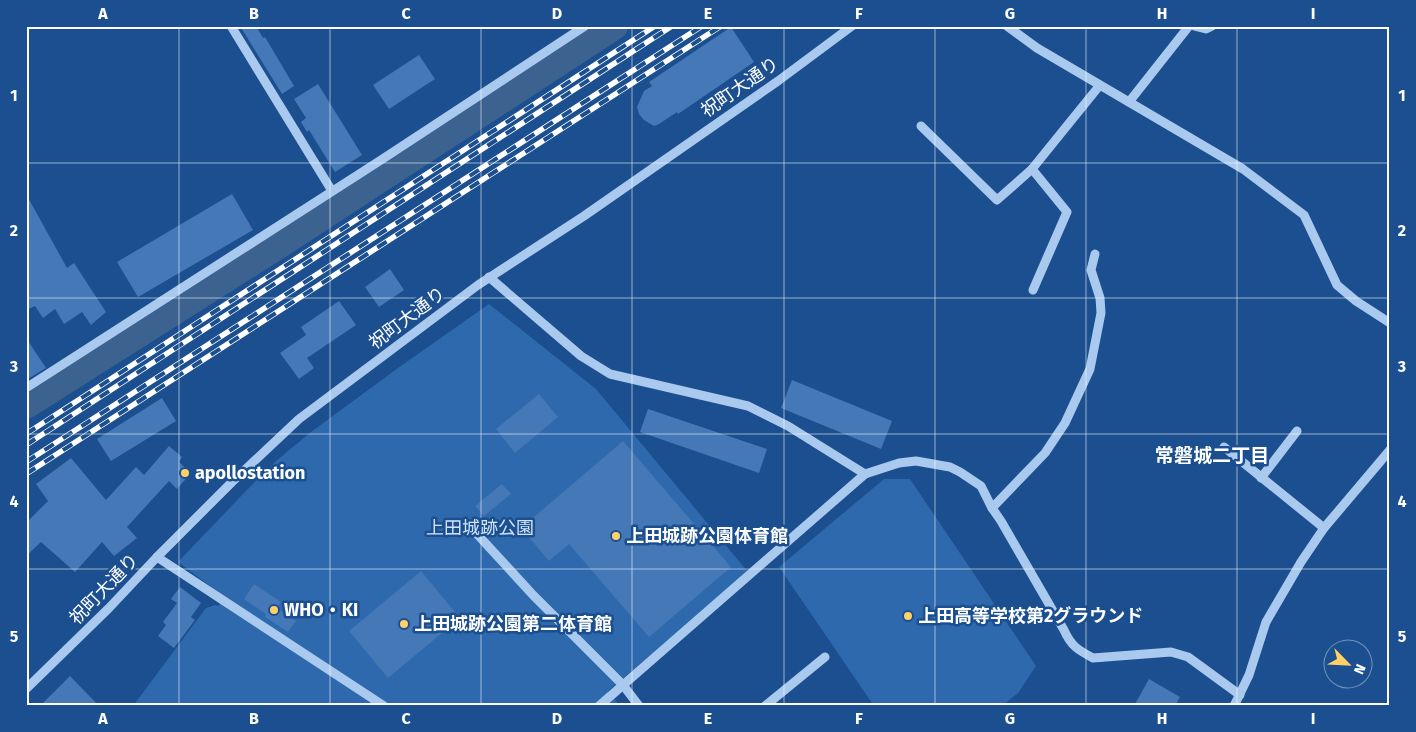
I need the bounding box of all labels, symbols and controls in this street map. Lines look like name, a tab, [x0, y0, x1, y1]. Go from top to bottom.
text: A	[97, 4, 108, 23]
text: B	[249, 4, 259, 23]
text: C	[401, 4, 411, 23]
text: D	[552, 4, 562, 23]
text: E	[704, 4, 712, 23]
text: F	[855, 4, 863, 23]
text: G	[1005, 4, 1015, 23]
text: H	[1157, 4, 1167, 23]
text: I	[1311, 4, 1315, 23]
street label: 祝町大通り	[697, 52, 783, 122]
text: 1	[10, 86, 18, 105]
text: 1	[1398, 86, 1406, 105]
text: 2	[10, 221, 18, 240]
text: 2	[1398, 221, 1406, 240]
street label: 祝町大通り	[364, 282, 450, 354]
text: 3	[9, 357, 18, 376]
text: 3	[1397, 357, 1406, 376]
district label: 常磐城二丁目	[1155, 444, 1269, 467]
place label: apollostation	[195, 462, 305, 484]
marker: apollostation	[179, 467, 191, 479]
text: 4	[9, 492, 19, 511]
text: 4	[1397, 492, 1407, 511]
park label: 上田城跡公園	[426, 517, 534, 539]
place label: 上田城跡公園体育館	[626, 525, 788, 547]
marker: 上田城跡公園体育館	[610, 530, 622, 542]
street label: 祝町大通り	[65, 549, 143, 629]
place label: WHO・KI	[284, 599, 358, 621]
marker: WHO・KI	[268, 604, 280, 616]
place label: 上田高等学校第2グラウンド	[918, 605, 1143, 627]
marker: 上田高等学校第2グラウンド	[902, 610, 914, 622]
place label: 上田城跡公園第二体育館	[414, 613, 612, 635]
marker: 上田城跡公園第二体育館	[398, 618, 410, 630]
text: 5	[10, 627, 19, 646]
text: 5	[1398, 627, 1407, 646]
north arrow	[1324, 640, 1374, 690]
text: N	[1350, 661, 1369, 677]
text: A	[97, 709, 108, 728]
text: B	[249, 709, 259, 728]
text: C	[401, 709, 411, 728]
text: D	[552, 709, 562, 728]
text: E	[704, 709, 712, 728]
text: F	[855, 709, 863, 728]
text: G	[1005, 709, 1015, 728]
text: H	[1157, 709, 1167, 728]
text: I	[1311, 709, 1315, 728]

